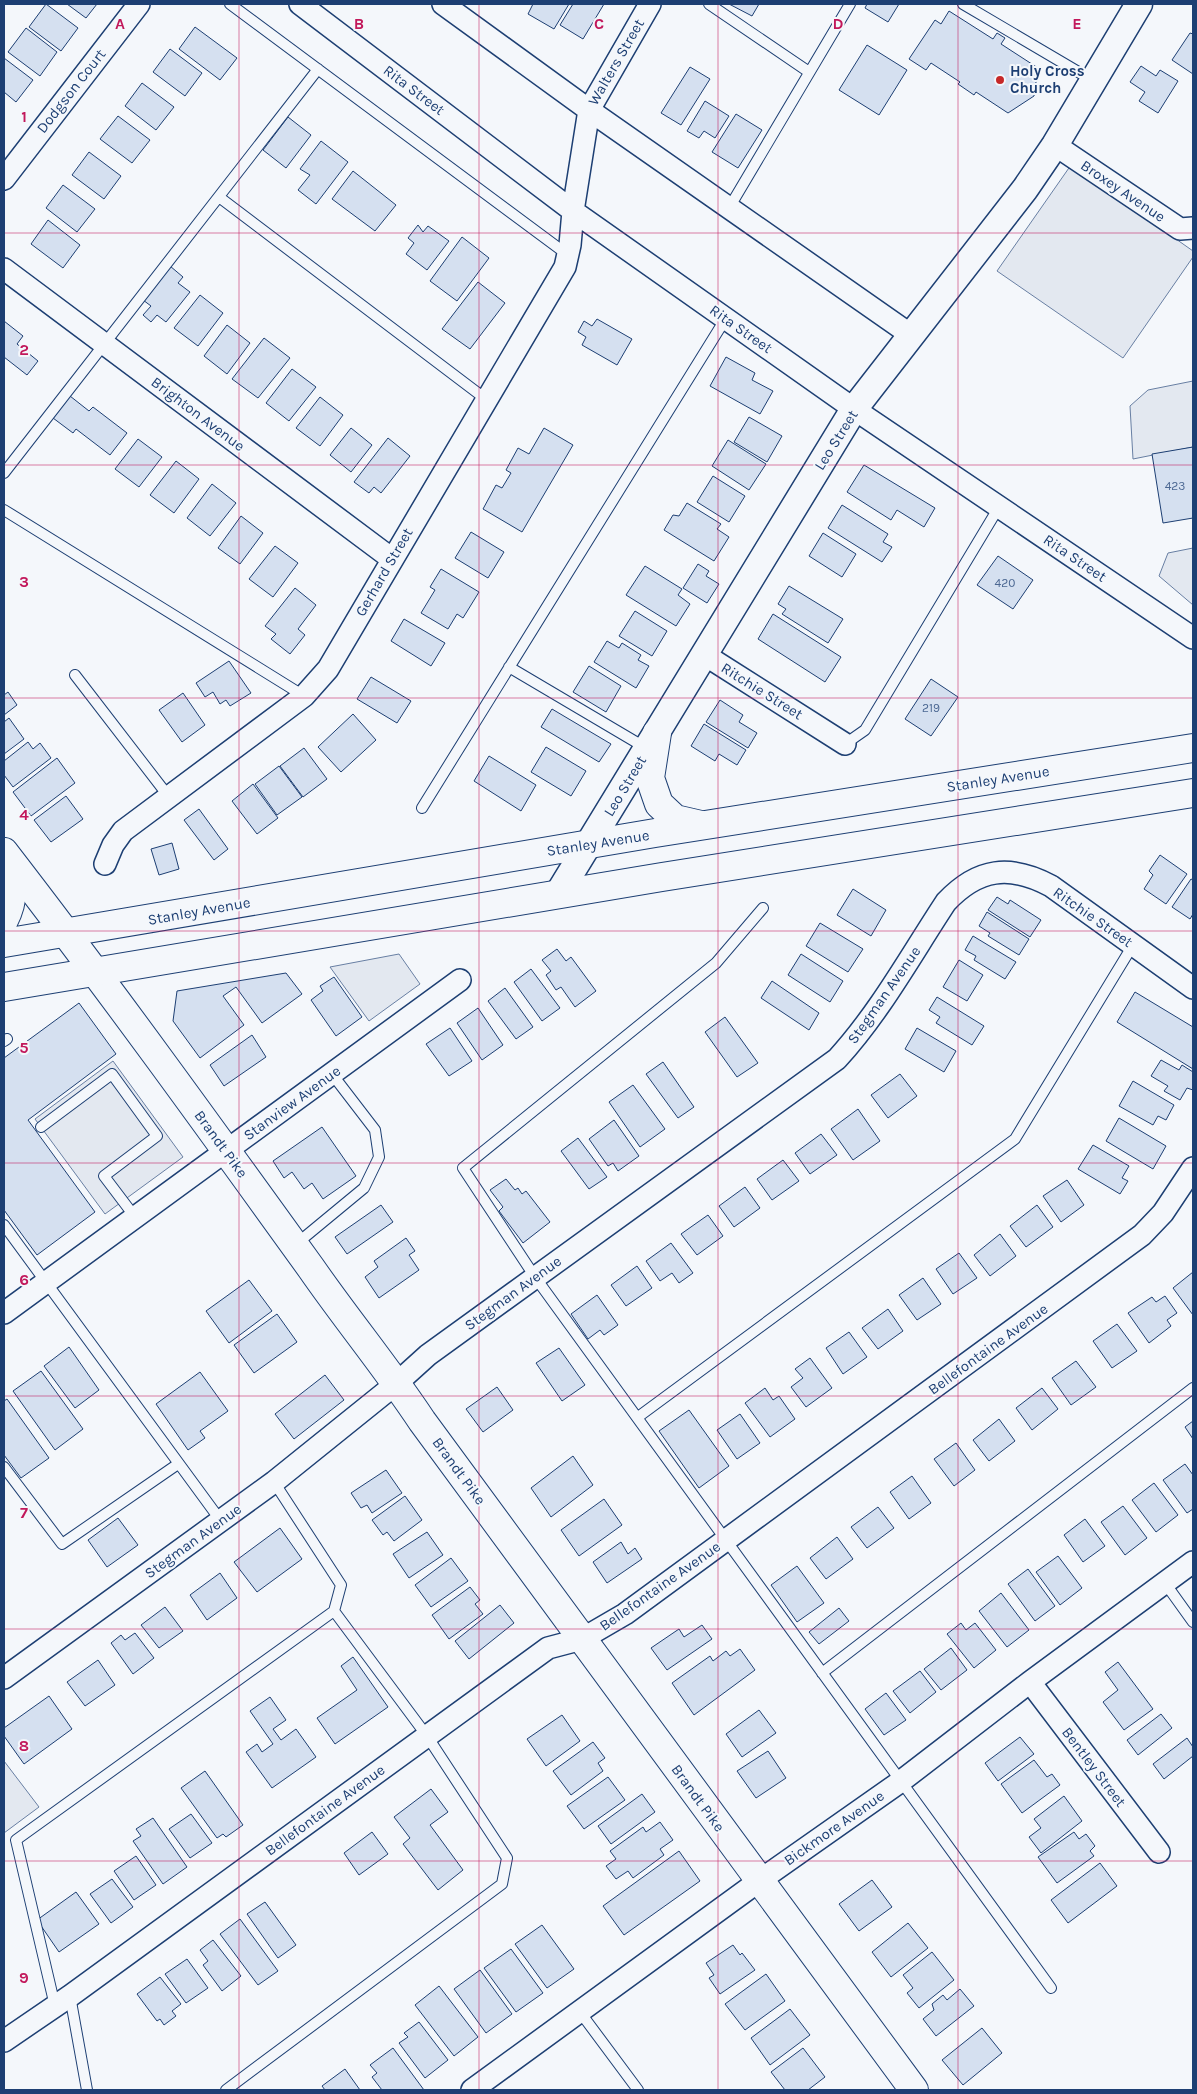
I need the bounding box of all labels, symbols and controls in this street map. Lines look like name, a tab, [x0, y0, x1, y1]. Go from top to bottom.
text: A	[115, 14, 125, 33]
text: B	[354, 14, 364, 33]
text: C	[594, 14, 604, 33]
text: D	[833, 14, 844, 33]
text: E	[1072, 14, 1082, 33]
street label: Walters Street	[584, 15, 648, 108]
street label: Dodgson Court	[33, 45, 110, 137]
street label: Rita Street	[380, 61, 449, 119]
place label: Holy Cross Church	[1010, 62, 1085, 97]
marker: Holy Cross Church	[994, 74, 1006, 86]
text: 1	[21, 107, 27, 126]
street label: Broxey Avenue	[1077, 156, 1169, 226]
street label: Rita Street	[706, 301, 776, 357]
text: 2	[19, 340, 29, 359]
street label: Brighton Avenue	[148, 373, 248, 455]
street label: Leo Street	[810, 406, 862, 473]
house number: 423	[1165, 479, 1185, 493]
street label: Gerhard Street	[351, 524, 417, 619]
street label: Rita Street	[1040, 530, 1110, 586]
text: 3	[19, 572, 29, 591]
house number: 420	[995, 576, 1015, 590]
street label: Ritchie Street	[718, 659, 807, 723]
house number: 219	[922, 701, 940, 715]
street label: Leo Street	[600, 752, 650, 820]
street label: Stanley Avenue	[945, 762, 1051, 796]
text: 4	[19, 805, 29, 824]
street label: Stanley Avenue	[545, 826, 651, 860]
street label: Ritchie Street	[1050, 883, 1137, 951]
street label: Stanley Avenue	[146, 893, 252, 929]
street label: Stegman Avenue	[844, 943, 924, 1047]
text: 5	[19, 1038, 29, 1057]
street label: Stanview Avenue	[240, 1062, 344, 1144]
street label: Brandt Pike	[190, 1107, 252, 1181]
street label: Stegman Avenue	[461, 1252, 565, 1334]
text: 6	[19, 1270, 29, 1289]
street label: Bellefontaine Avenue	[925, 1300, 1051, 1398]
street label: Brandt Pike	[428, 1434, 490, 1508]
street label: Stegman Avenue	[141, 1500, 245, 1582]
text: 7	[20, 1503, 28, 1522]
street label: Bellefontaine Avenue	[596, 1537, 724, 1635]
street label: Bentley Street	[1058, 1724, 1130, 1811]
text: 8	[19, 1736, 29, 1755]
street label: Bellefontaine Avenue	[262, 1761, 388, 1859]
street label: Brandt Pike	[667, 1761, 729, 1835]
street label: Bickmore Avenue	[780, 1787, 888, 1869]
text: 9	[19, 1968, 29, 1987]

